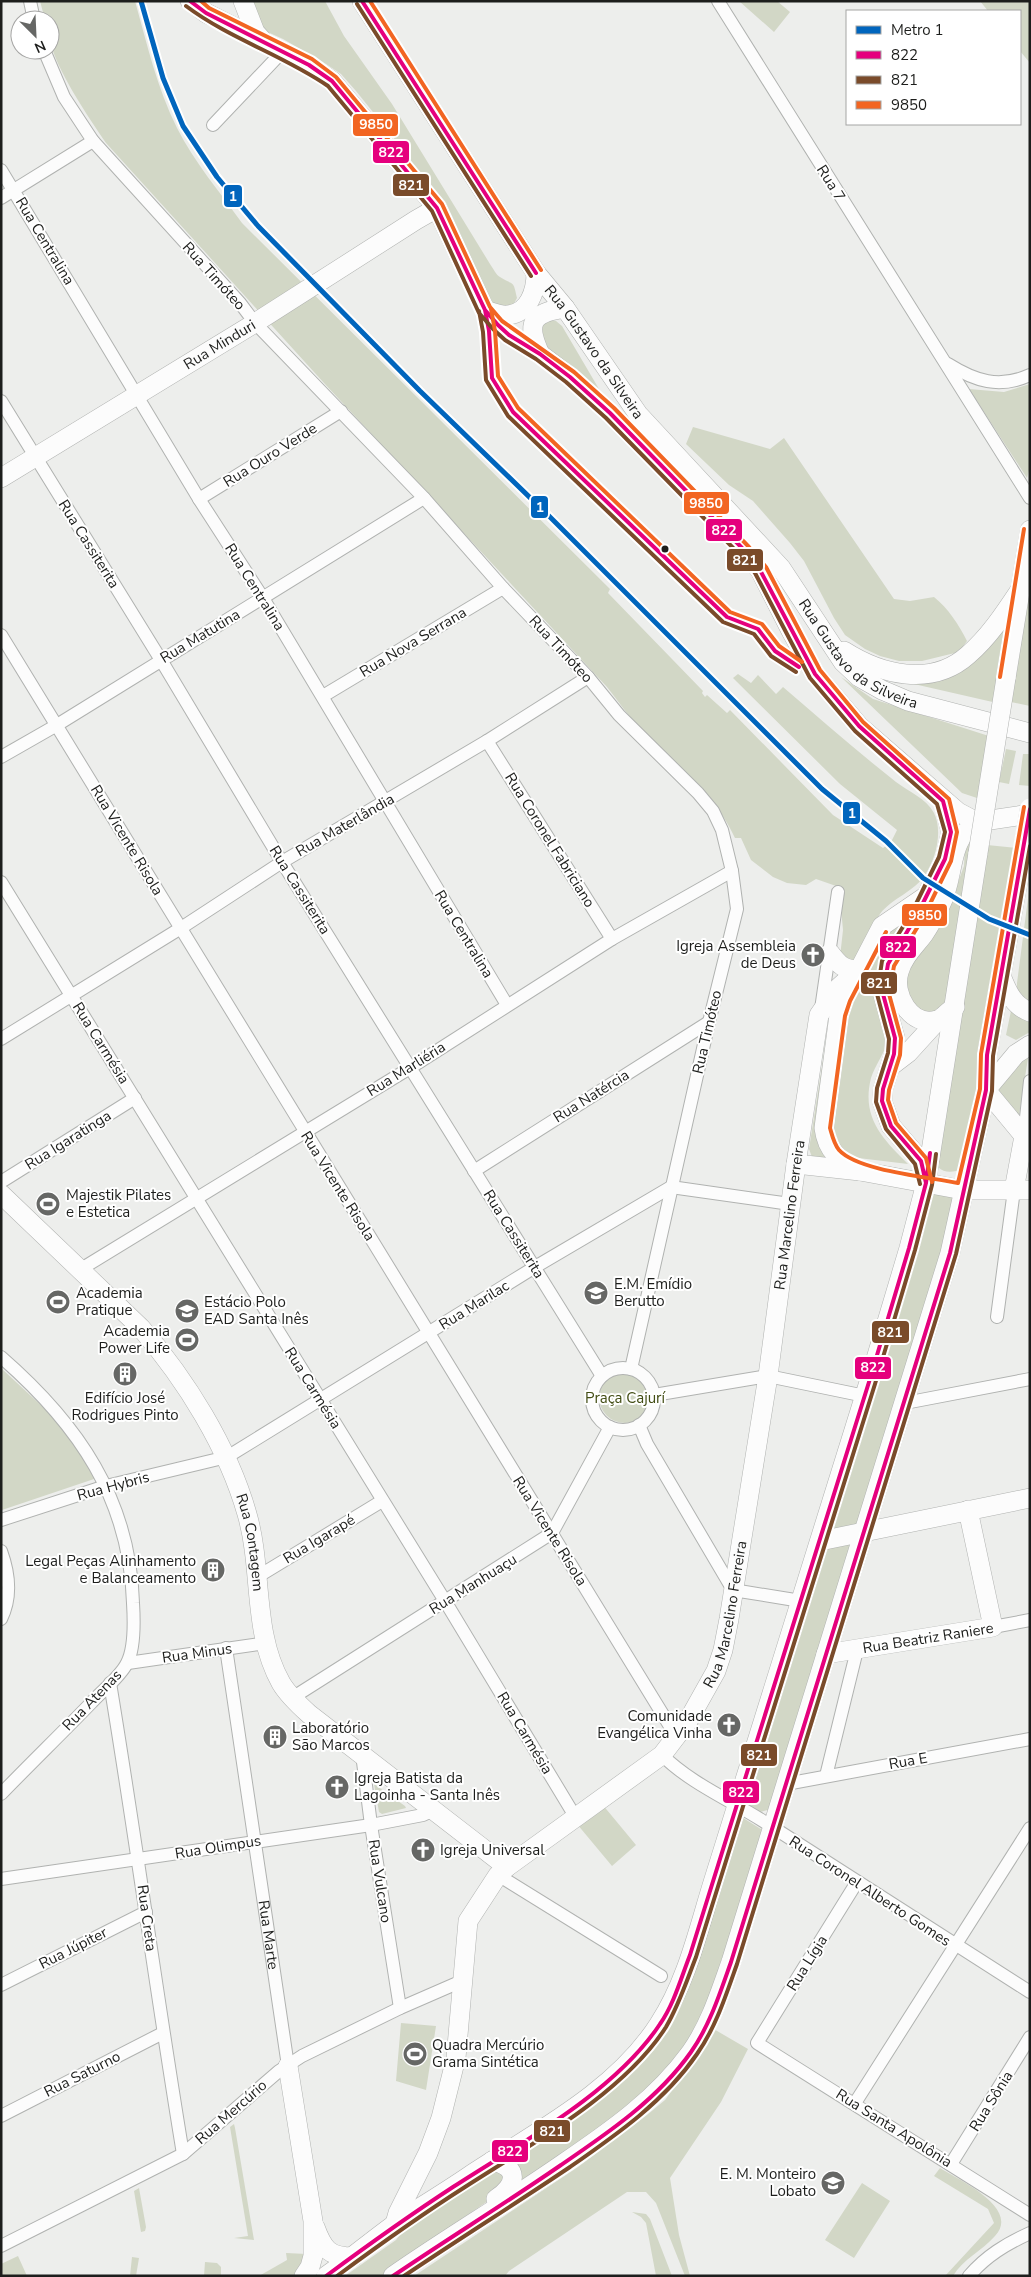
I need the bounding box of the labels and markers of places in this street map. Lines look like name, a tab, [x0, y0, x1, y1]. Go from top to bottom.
unlabelled marker	[660, 544, 670, 554]
place label: Igreja Assembleia de Deus	[676, 936, 796, 973]
church icon: Igreja Assembleia de Deus	[800, 942, 826, 968]
place label: Majestik Pilates e Estetica	[66, 1185, 171, 1222]
sports icon: Majestik Pilates e Estetica	[35, 1191, 61, 1217]
place label: E.M. Emídio Berutto	[614, 1274, 692, 1311]
school or university icon: E.M. Emídio Berutto	[583, 1280, 609, 1306]
place label: Academia Pratique	[76, 1283, 143, 1320]
sports icon: Academia Pratique	[45, 1289, 71, 1315]
place label: Estácio Polo EAD Santa Inês	[204, 1292, 309, 1329]
school or university icon: Estácio Polo EAD Santa Inês	[174, 1298, 200, 1324]
place label: Academia Power Life	[99, 1321, 170, 1358]
sports icon: Academia Power Life	[174, 1327, 200, 1353]
building icon: Edifício José Rodrigues Pinto	[112, 1361, 138, 1387]
place label: Edifício José Rodrigues Pinto	[71, 1388, 179, 1425]
place label: Legal Peças Alinhamento e Balanceamento	[25, 1551, 196, 1588]
building icon: Legal Peças Alinhamento e Balanceamento	[200, 1557, 226, 1583]
place label: Comunidade Evangélica Vinha	[597, 1706, 712, 1743]
church icon: Comunidade Evangélica Vinha	[716, 1712, 742, 1738]
place label: Laboratório São Marcos	[292, 1718, 370, 1755]
building icon: Laboratório São Marcos	[262, 1724, 288, 1750]
place label: Igreja Batista da Lagoinha - Santa Inês	[354, 1768, 500, 1805]
church icon: Igreja Batista da Lagoinha - Santa Inês	[324, 1774, 350, 1800]
church icon: Igreja Universal	[410, 1837, 436, 1863]
place label: Igreja Universal	[440, 1840, 545, 1860]
place label: Quadra Mercúrio Grama Sintética	[432, 2035, 544, 2072]
sports icon: Quadra Mercúrio Grama Sintética	[402, 2041, 428, 2067]
place label: E. M. Monteiro Lobato	[720, 2164, 816, 2201]
school or university icon: E. M. Monteiro Lobato	[820, 2170, 846, 2196]

